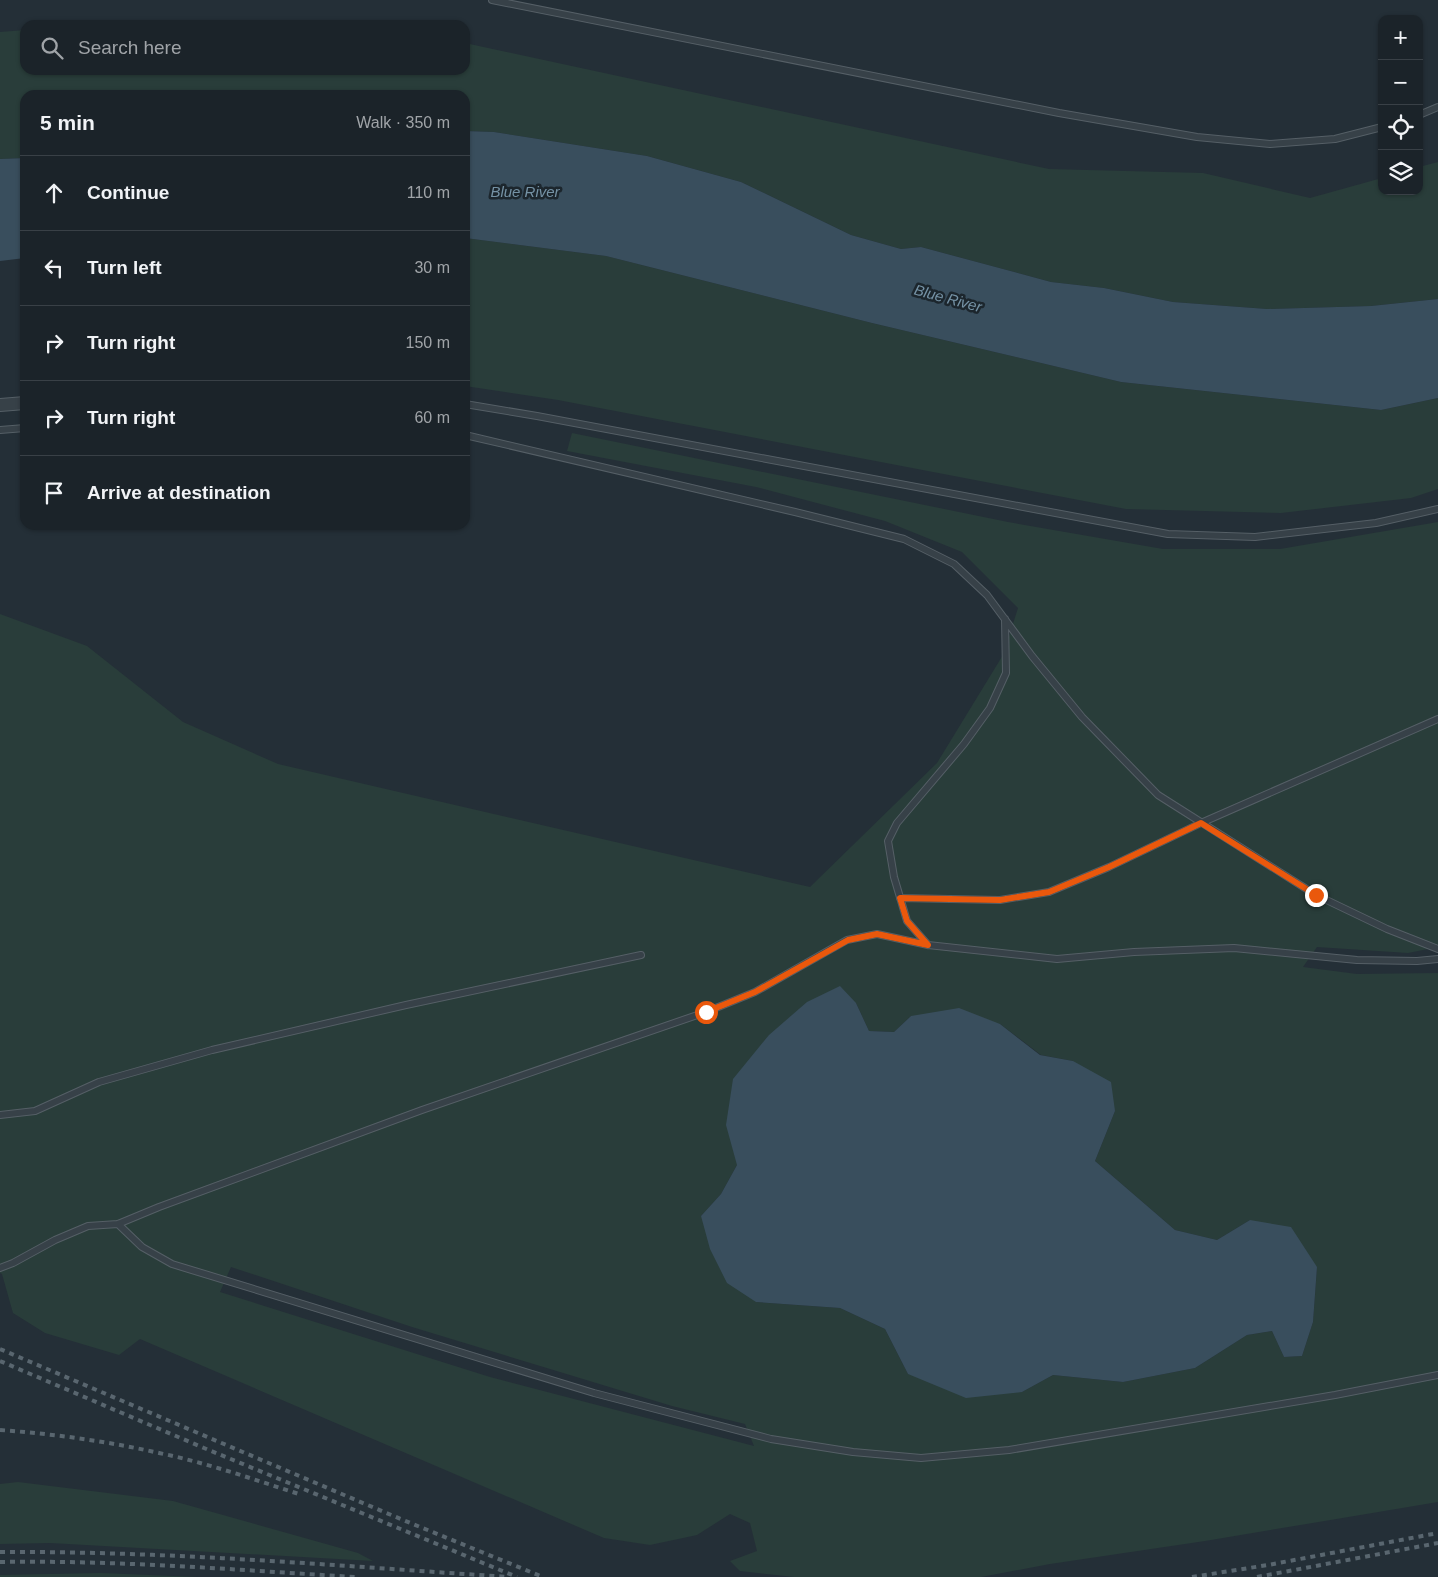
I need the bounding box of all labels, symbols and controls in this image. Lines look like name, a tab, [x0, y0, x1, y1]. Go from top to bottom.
map controls	[1378, 15, 1423, 195]
button: +	[1378, 15, 1423, 60]
search box	[20, 20, 470, 75]
icon: search	[38, 34, 66, 62]
text: Search here	[78, 37, 182, 58]
button: −	[1378, 60, 1423, 105]
button: locate	[1378, 105, 1423, 150]
text: 5 min	[40, 111, 95, 134]
text: Walk · 350 m	[356, 114, 450, 131]
button: layers	[1378, 150, 1423, 195]
icon: ahead	[40, 179, 68, 207]
text: Continue	[87, 182, 169, 203]
water label: Blue River	[490, 183, 561, 200]
text: 110 m	[407, 184, 450, 201]
icon: left	[40, 254, 68, 282]
text: Turn left	[87, 257, 162, 278]
text: 30 m	[414, 259, 450, 276]
water label: Blue River	[912, 281, 985, 315]
icon: right	[40, 329, 68, 357]
text: Turn right	[87, 332, 175, 353]
text: 150 m	[406, 334, 450, 351]
icon: right	[40, 404, 68, 432]
text: Turn right	[87, 407, 175, 428]
text: 60 m	[414, 409, 450, 426]
icon: arrive	[40, 479, 68, 507]
text: Arrive at destination	[87, 482, 271, 503]
route end	[1305, 884, 1328, 907]
route start	[695, 1001, 718, 1024]

